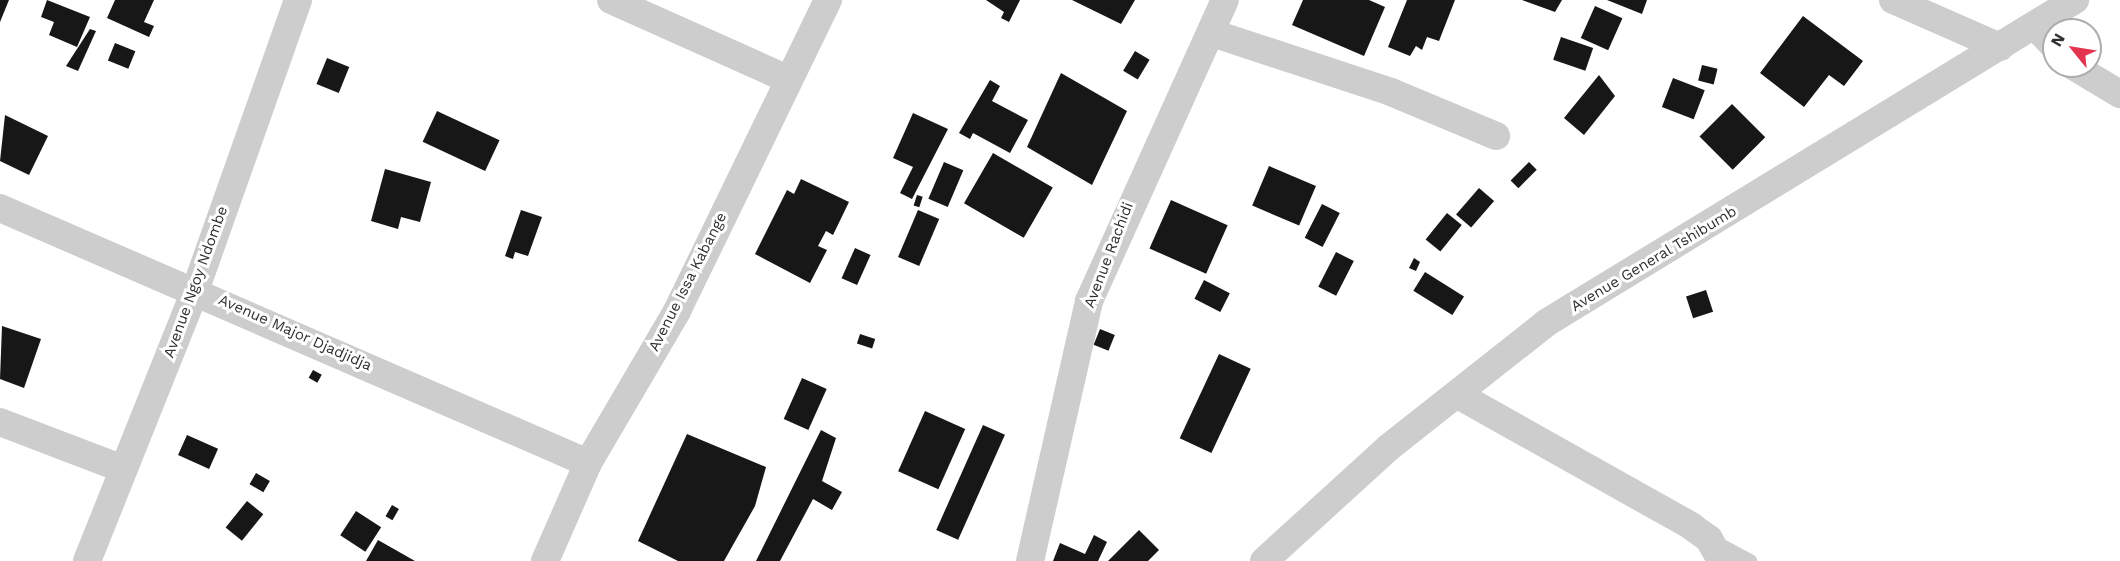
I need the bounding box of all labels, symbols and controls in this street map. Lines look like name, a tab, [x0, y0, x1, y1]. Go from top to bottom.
north arrow	[2042, 18, 2102, 78]
text: N	[2047, 30, 2069, 50]
street label: Avenue Rachidi	[1081, 200, 1137, 310]
street label: Avenue General Tshibumb	[1568, 202, 1740, 316]
street label: Avenue Ngoy Ndombe	[160, 204, 232, 360]
street label: Avenue Issa Kabange	[645, 209, 731, 355]
street label: Avenue Major Djadjidja	[215, 291, 375, 375]

